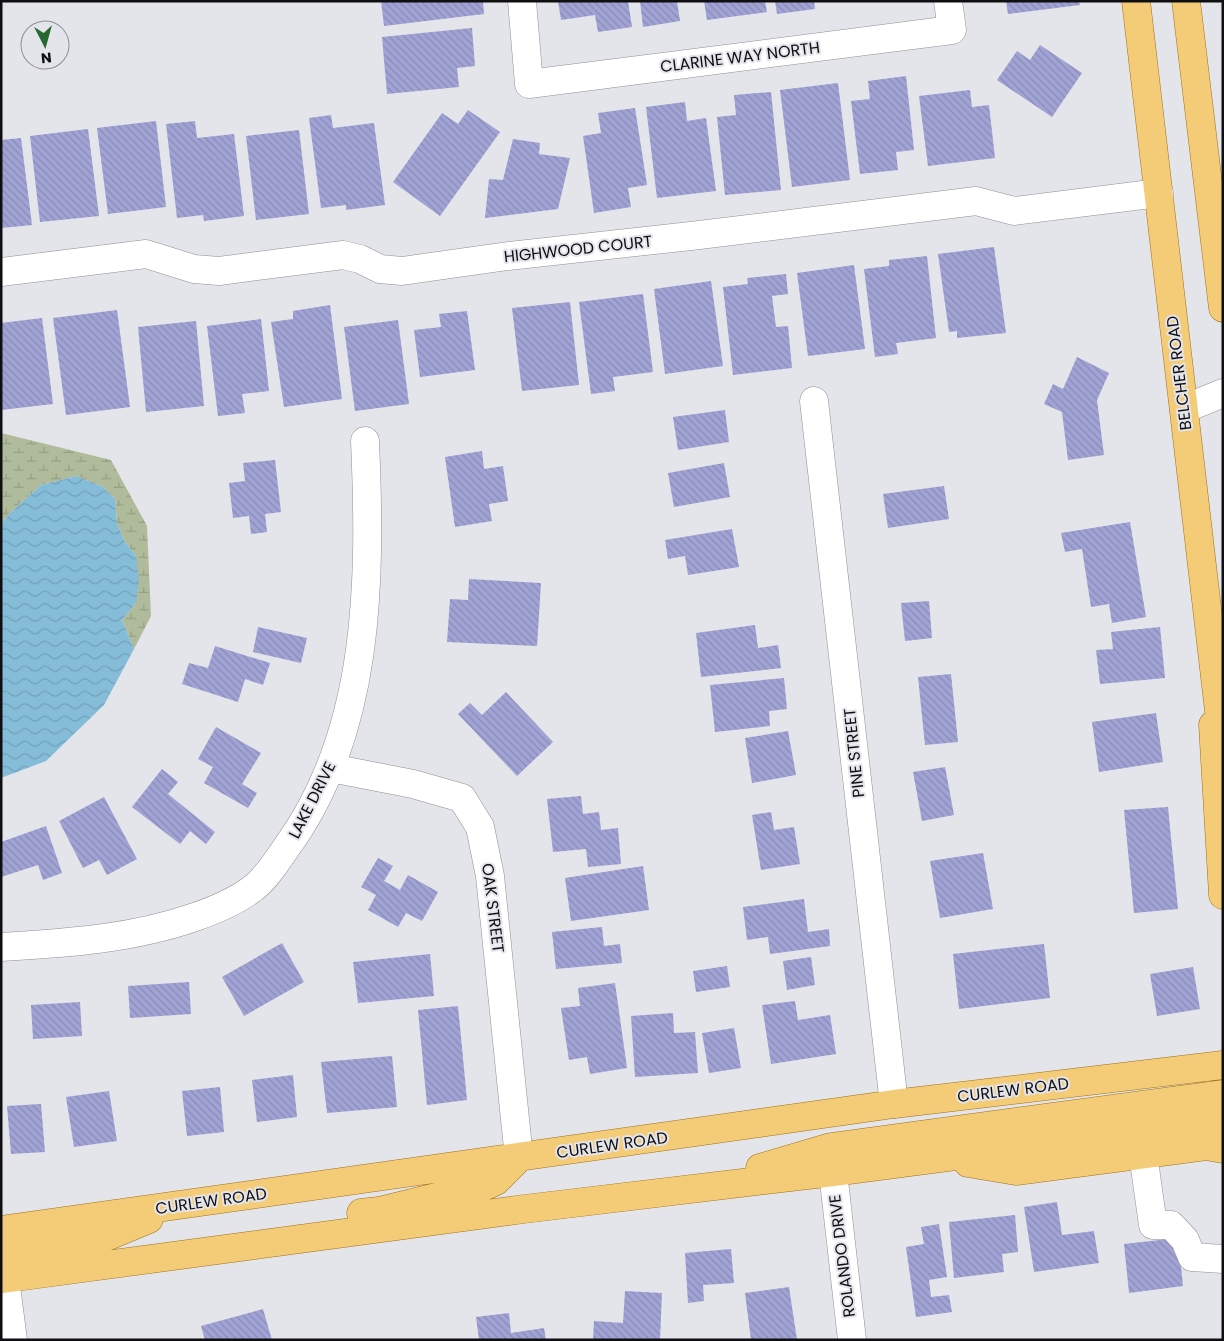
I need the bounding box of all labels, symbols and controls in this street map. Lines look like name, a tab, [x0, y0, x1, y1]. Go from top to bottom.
north arrow	[20, 20, 70, 70]
street label: CLARINE WAY NORTH	[659, 36, 821, 78]
text: N	[40, 47, 53, 68]
street label: HIGHWOOD COURT	[503, 230, 654, 268]
street label: BELCHER ROAD	[1161, 315, 1197, 431]
street label: PINE STREET	[838, 707, 870, 799]
street label: LAKE DRIVE	[283, 757, 341, 843]
street label: OAK STREET	[476, 862, 510, 954]
street label: CURLEW ROAD	[956, 1072, 1070, 1108]
street label: CURLEW ROAD	[555, 1126, 669, 1164]
street label: CURLEW ROAD	[154, 1182, 268, 1220]
street label: ROLANDO DRIVE	[823, 1193, 861, 1319]

